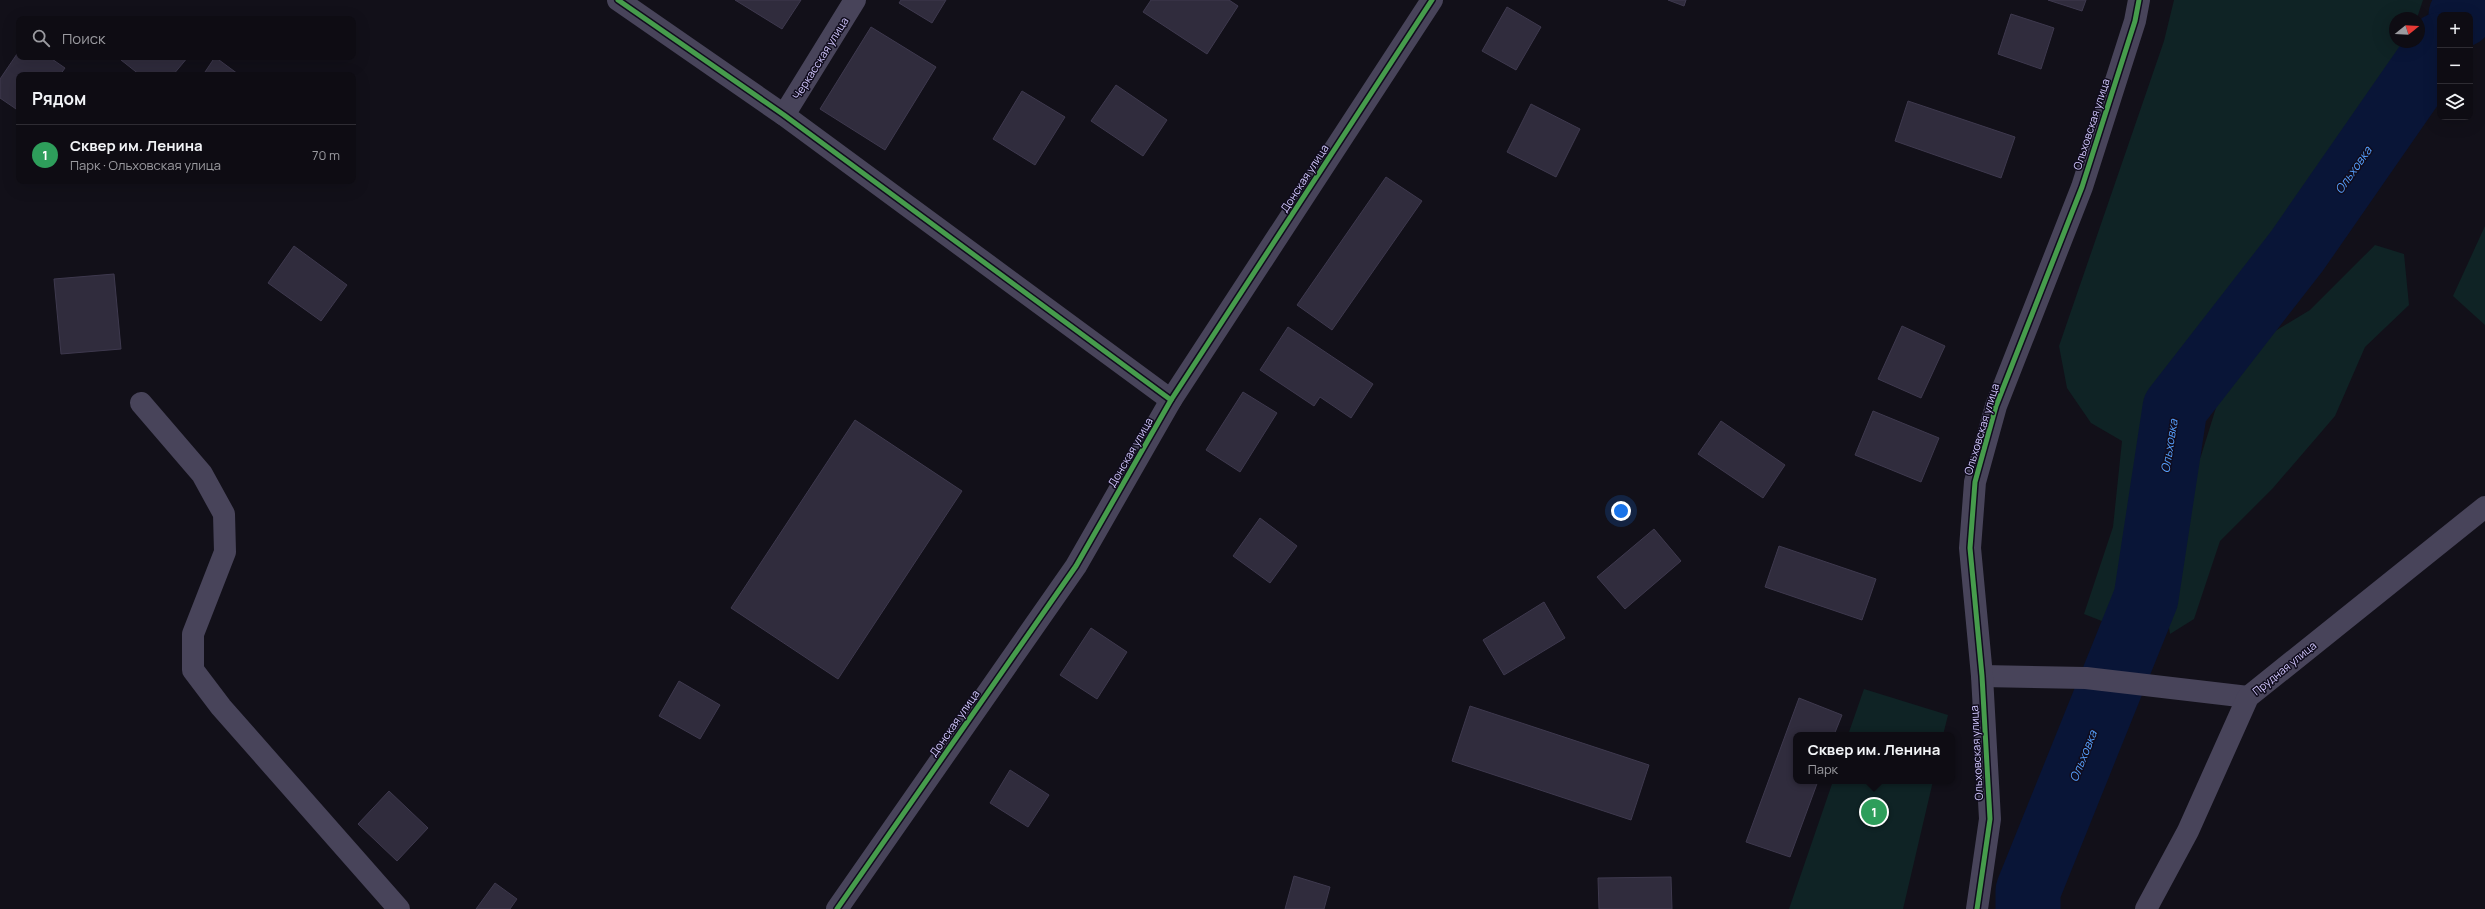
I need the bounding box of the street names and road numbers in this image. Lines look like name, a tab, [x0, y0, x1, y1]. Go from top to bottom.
street label: Черкасская улица	[789, 14, 851, 102]
street label: Ольховская улица	[2069, 76, 2113, 172]
street label: Донская улица	[1276, 141, 1332, 215]
street label: Ольховская улица	[1960, 381, 2002, 477]
street label: Донская улица	[1104, 414, 1156, 490]
street label: Прудная улица	[2249, 638, 2319, 698]
street label: Донская улица	[925, 687, 983, 759]
street label: Ольховская улица	[1966, 705, 1986, 801]

